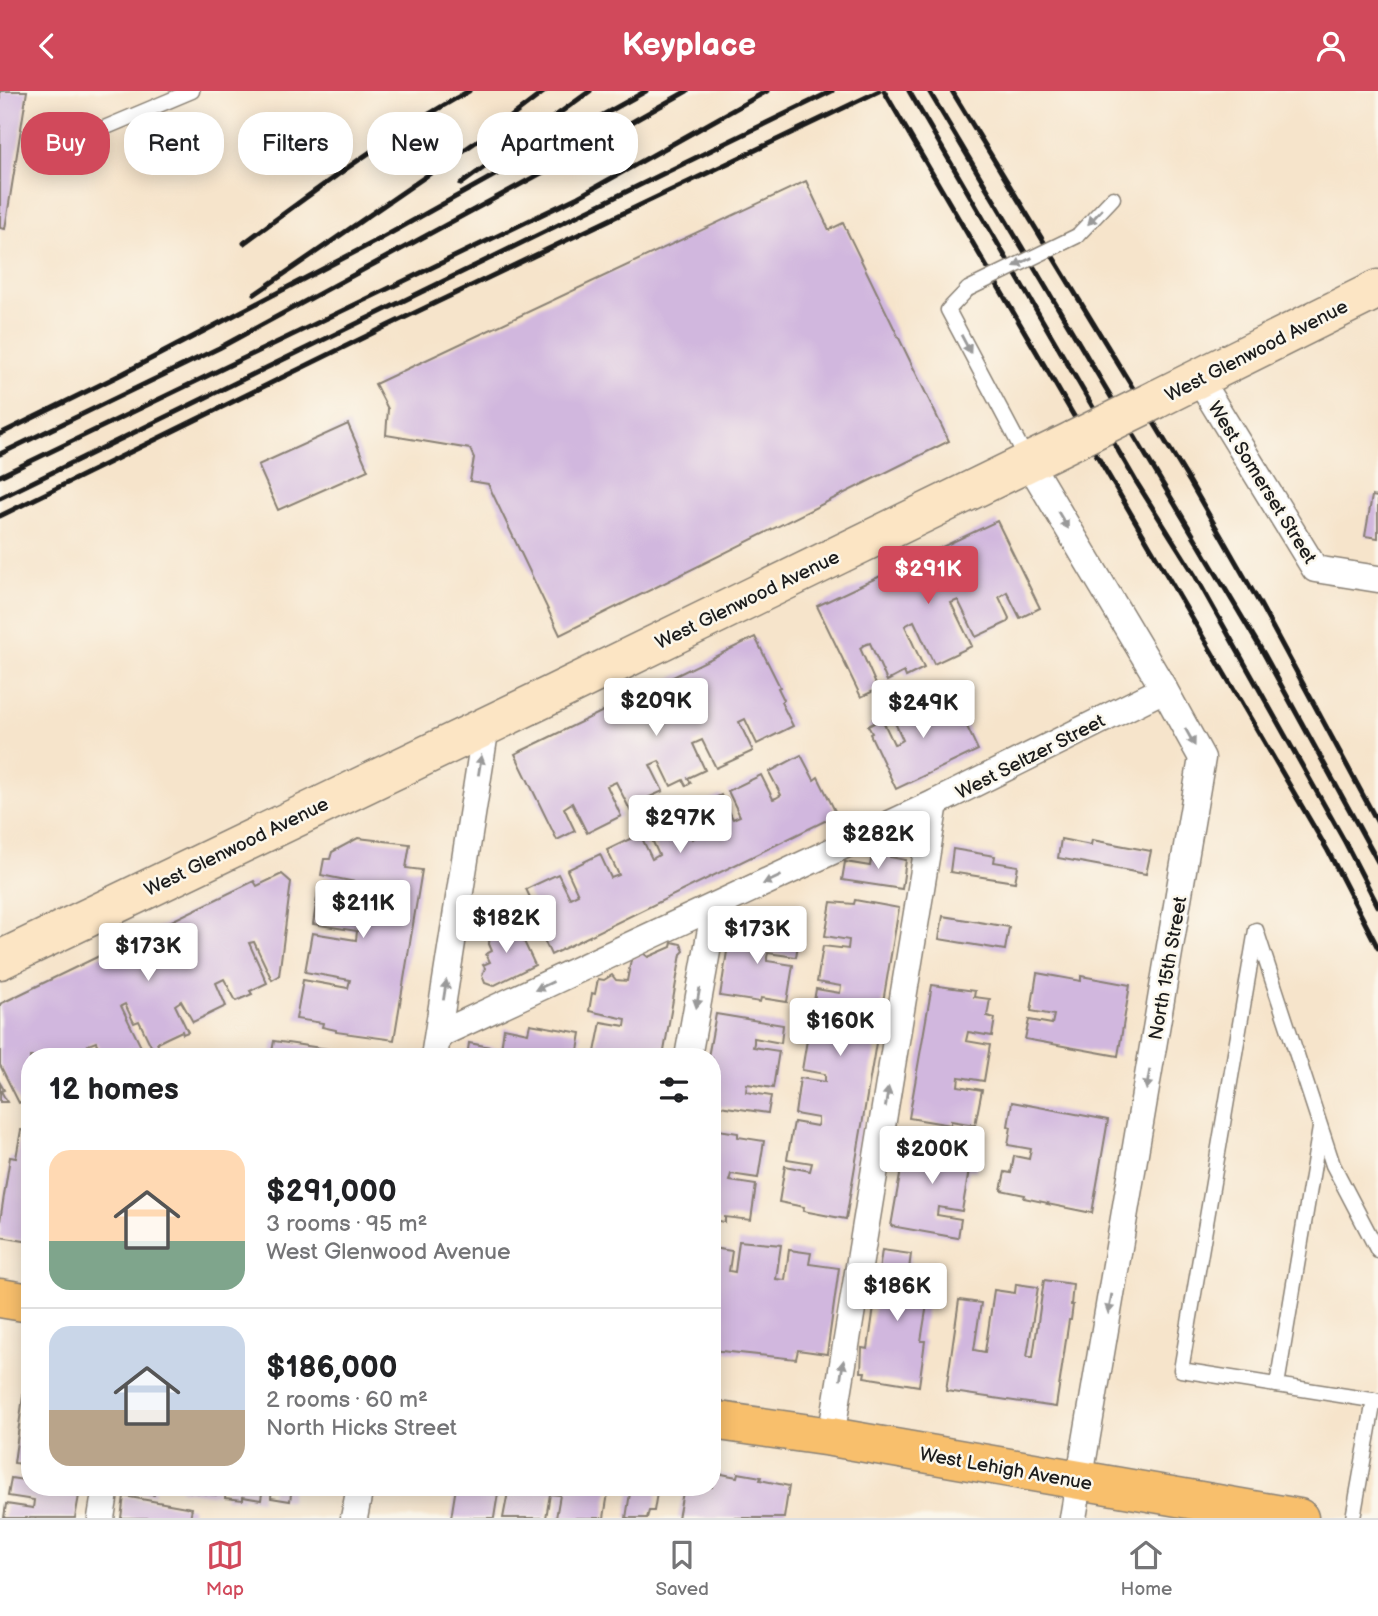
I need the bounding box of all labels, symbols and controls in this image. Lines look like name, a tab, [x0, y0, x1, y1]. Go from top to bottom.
text: Keyplace	[622, 26, 756, 65]
icon: back	[28, 27, 66, 65]
icon: person	[1312, 27, 1350, 65]
chip: Buy	[21, 112, 110, 175]
chip: Rent	[124, 112, 224, 175]
chip: Filters	[238, 112, 353, 175]
chip: New	[367, 112, 463, 175]
chip: Apartment	[477, 112, 638, 175]
one-way arrow	[1087, 208, 1103, 226]
one-way arrow	[1013, 256, 1033, 268]
street label: West Glenwood Avenue	[1161, 295, 1352, 407]
one-way arrow	[960, 334, 972, 354]
street label: West Somerset Street	[1202, 397, 1321, 568]
one-way arrow	[1057, 510, 1069, 529]
street label: West Glenwood Avenue	[652, 546, 843, 655]
pin: $291K	[879, 547, 977, 606]
text: $291K	[894, 555, 962, 583]
pin: $209K	[607, 679, 705, 738]
pin: $249K	[874, 681, 972, 740]
text: $209K	[620, 687, 692, 715]
text: $249K	[888, 689, 958, 717]
street label: West Seltzer Street	[952, 710, 1109, 805]
one-way arrow	[1185, 727, 1196, 747]
one-way arrow	[475, 754, 486, 776]
street label: West Glenwood Avenue	[141, 793, 332, 902]
pin: $297K	[631, 795, 729, 855]
text: $297K	[645, 804, 715, 832]
pin: $282K	[829, 811, 927, 871]
text: $282K	[842, 820, 914, 848]
one-way arrow	[762, 874, 782, 885]
pin: $211K	[314, 881, 412, 940]
text: $211K	[331, 889, 395, 917]
pin: $182K	[457, 895, 555, 955]
street label: North 15th Street	[1145, 895, 1192, 1042]
text: $182K	[472, 904, 540, 932]
pin: $173K	[708, 907, 806, 966]
text: $173K	[724, 915, 790, 943]
pin: $173K	[99, 923, 197, 983]
text: $173K	[115, 932, 181, 960]
one-way arrow	[440, 978, 451, 1000]
one-way arrow	[534, 980, 554, 992]
one-way arrow	[693, 987, 704, 1009]
pin: $160K	[791, 999, 889, 1058]
text: $160K	[806, 1007, 874, 1035]
one-way arrow	[1142, 1069, 1153, 1091]
icon: filters	[655, 1071, 693, 1109]
text: 12 homes	[49, 1072, 179, 1108]
one-way arrow	[882, 1086, 893, 1108]
pin: $200K	[883, 1127, 981, 1186]
text: $200K	[896, 1135, 968, 1163]
text: $291,000	[266, 1174, 397, 1210]
icon: home	[105, 1178, 189, 1262]
text: 3 rooms · 95 m²	[266, 1210, 427, 1238]
text: West Glenwood Avenue	[266, 1238, 511, 1266]
pin: $186K	[848, 1263, 946, 1323]
text: $186K	[863, 1272, 931, 1300]
one-way arrow	[1104, 1293, 1115, 1315]
text: $186,000	[266, 1350, 397, 1386]
icon: home	[105, 1354, 189, 1438]
one-way arrow	[837, 1358, 848, 1380]
text: 2 rooms · 60 m²	[266, 1386, 428, 1414]
text: North Hicks Street	[266, 1414, 457, 1442]
street label: West Lehigh Avenue	[918, 1443, 1094, 1496]
tab: Map	[206, 1536, 244, 1601]
tab: Saved	[656, 1536, 709, 1601]
tab: Home	[1121, 1536, 1172, 1601]

